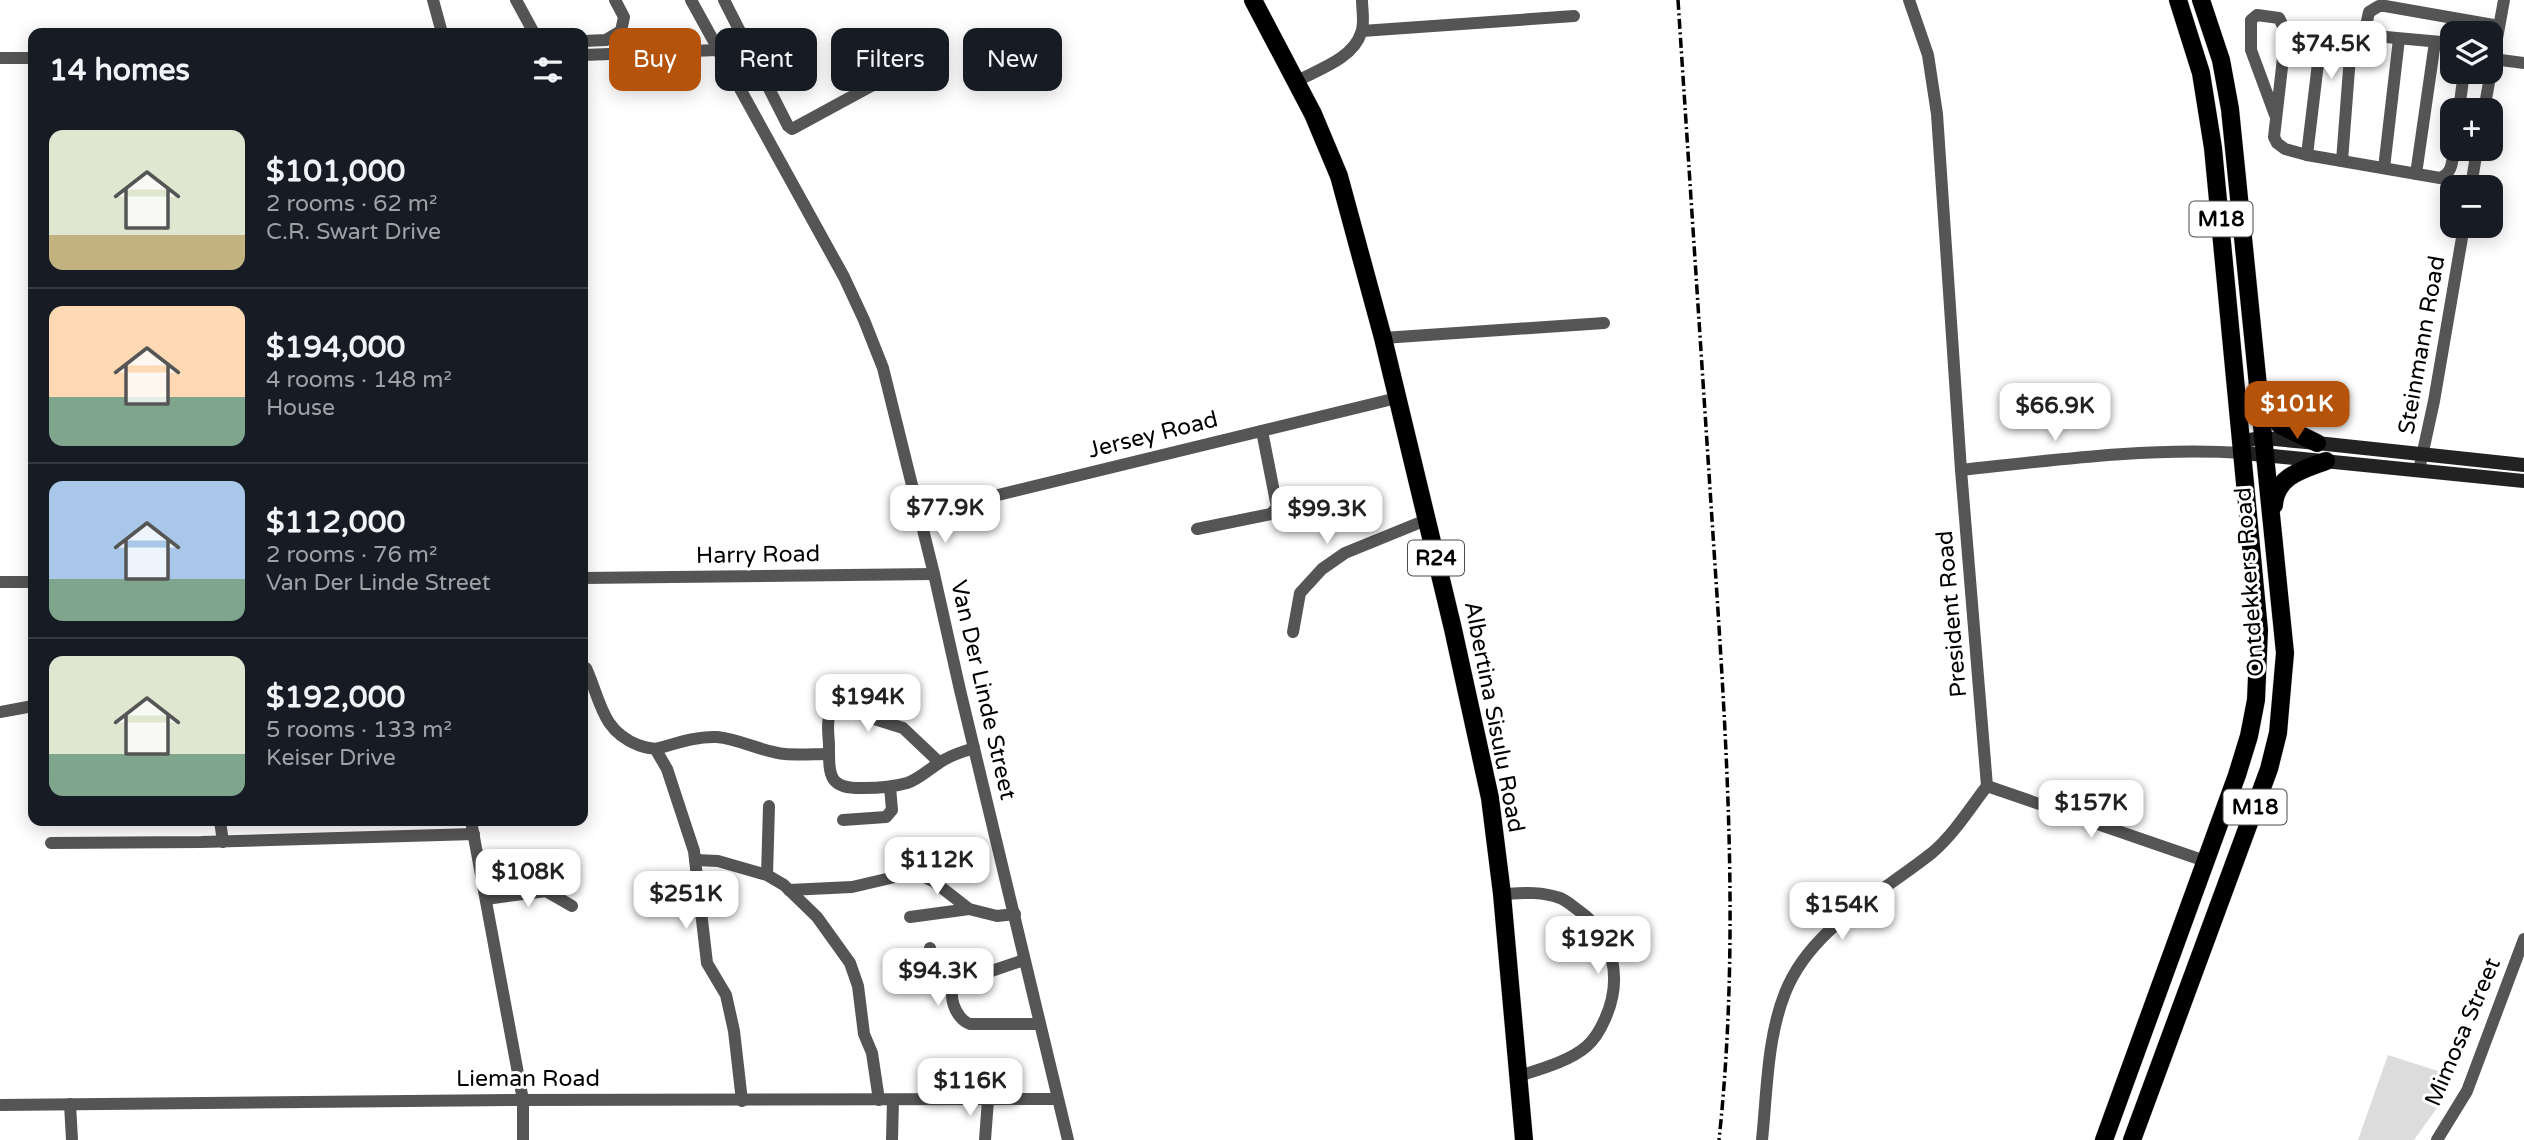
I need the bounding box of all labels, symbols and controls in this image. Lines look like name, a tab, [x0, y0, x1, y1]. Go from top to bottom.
map controls	[2440, 21, 2503, 238]
button: layers	[2440, 21, 2503, 84]
pin: $74.5K	[2274, 22, 2388, 81]
chip: Buy	[609, 28, 701, 91]
chip: Rent	[715, 28, 817, 91]
chip: Filters	[831, 28, 949, 91]
chip: New	[963, 28, 1062, 91]
text: $74.5K	[2292, 30, 2370, 58]
icon: filters	[529, 51, 567, 89]
text: 14 homes	[49, 52, 190, 89]
button: +	[2440, 98, 2503, 161]
text: $101,000	[266, 153, 405, 190]
icon: home	[105, 158, 189, 242]
button: −	[2440, 175, 2503, 238]
text: 2 rooms · 62 m²	[266, 190, 437, 218]
road number: M18	[2190, 202, 2252, 236]
text: C.R. Swart Drive	[266, 218, 441, 246]
street label: Steinmann Road	[2393, 254, 2451, 436]
text: $194,000	[266, 329, 405, 366]
icon: home	[105, 334, 189, 418]
text: 4 rooms · 148 m²	[266, 366, 452, 394]
pin: $101K	[2248, 382, 2346, 441]
pin: $66.9K	[1998, 384, 2112, 443]
text: $101K	[2261, 390, 2333, 418]
text: $66.9K	[2016, 392, 2094, 420]
text: House	[266, 394, 335, 422]
street label: Jersey Road	[1085, 405, 1221, 465]
pin: $77.9K	[888, 486, 1002, 545]
pin: $99.3K	[1270, 486, 1384, 546]
street label: Ontdekkers Road	[2229, 486, 2271, 678]
text: $77.9K	[906, 494, 984, 522]
text: $99.3K	[1288, 495, 1366, 523]
text: $112,000	[266, 504, 405, 541]
icon: home	[105, 509, 189, 593]
street label: President Road	[1931, 529, 1973, 699]
street label: Harry Road	[696, 540, 820, 570]
road number: R24	[1408, 540, 1464, 576]
text: 2 rooms · 76 m²	[266, 541, 437, 569]
text: Van Der Linde Street	[266, 569, 490, 597]
street label: Van Der Linde Street	[944, 577, 1022, 803]
street label: Albertina Sisulu Road	[1458, 599, 1530, 835]
pin: $194K	[819, 674, 917, 734]
text: $192,000	[266, 679, 405, 716]
text: $194K	[832, 683, 904, 711]
icon: home	[105, 684, 189, 768]
text: 5 rooms · 133 m²	[266, 716, 452, 744]
text: Keiser Drive	[266, 744, 396, 772]
pin: $157K	[2042, 780, 2140, 840]
text: $157K	[2055, 789, 2127, 817]
road number: M18	[2224, 790, 2286, 824]
pin: $112K	[888, 838, 986, 897]
text: $112K	[901, 846, 973, 874]
pin: $108K	[479, 850, 577, 909]
text: $108K	[492, 858, 564, 886]
pin: $251K	[637, 872, 735, 931]
text: $251K	[650, 880, 722, 908]
pin: $154K	[1793, 883, 1891, 942]
text: $154K	[1806, 891, 1878, 919]
pin: $192K	[1549, 916, 1647, 976]
text: $192K	[1562, 925, 1634, 953]
pin: $94.3K	[881, 948, 995, 1008]
street label: Mimosa Street	[2419, 953, 2507, 1110]
text: $94.3K	[899, 957, 977, 985]
pin: $116K	[921, 1058, 1019, 1118]
street label: Lieman Road	[456, 1065, 600, 1093]
text: $116K	[934, 1067, 1006, 1095]

